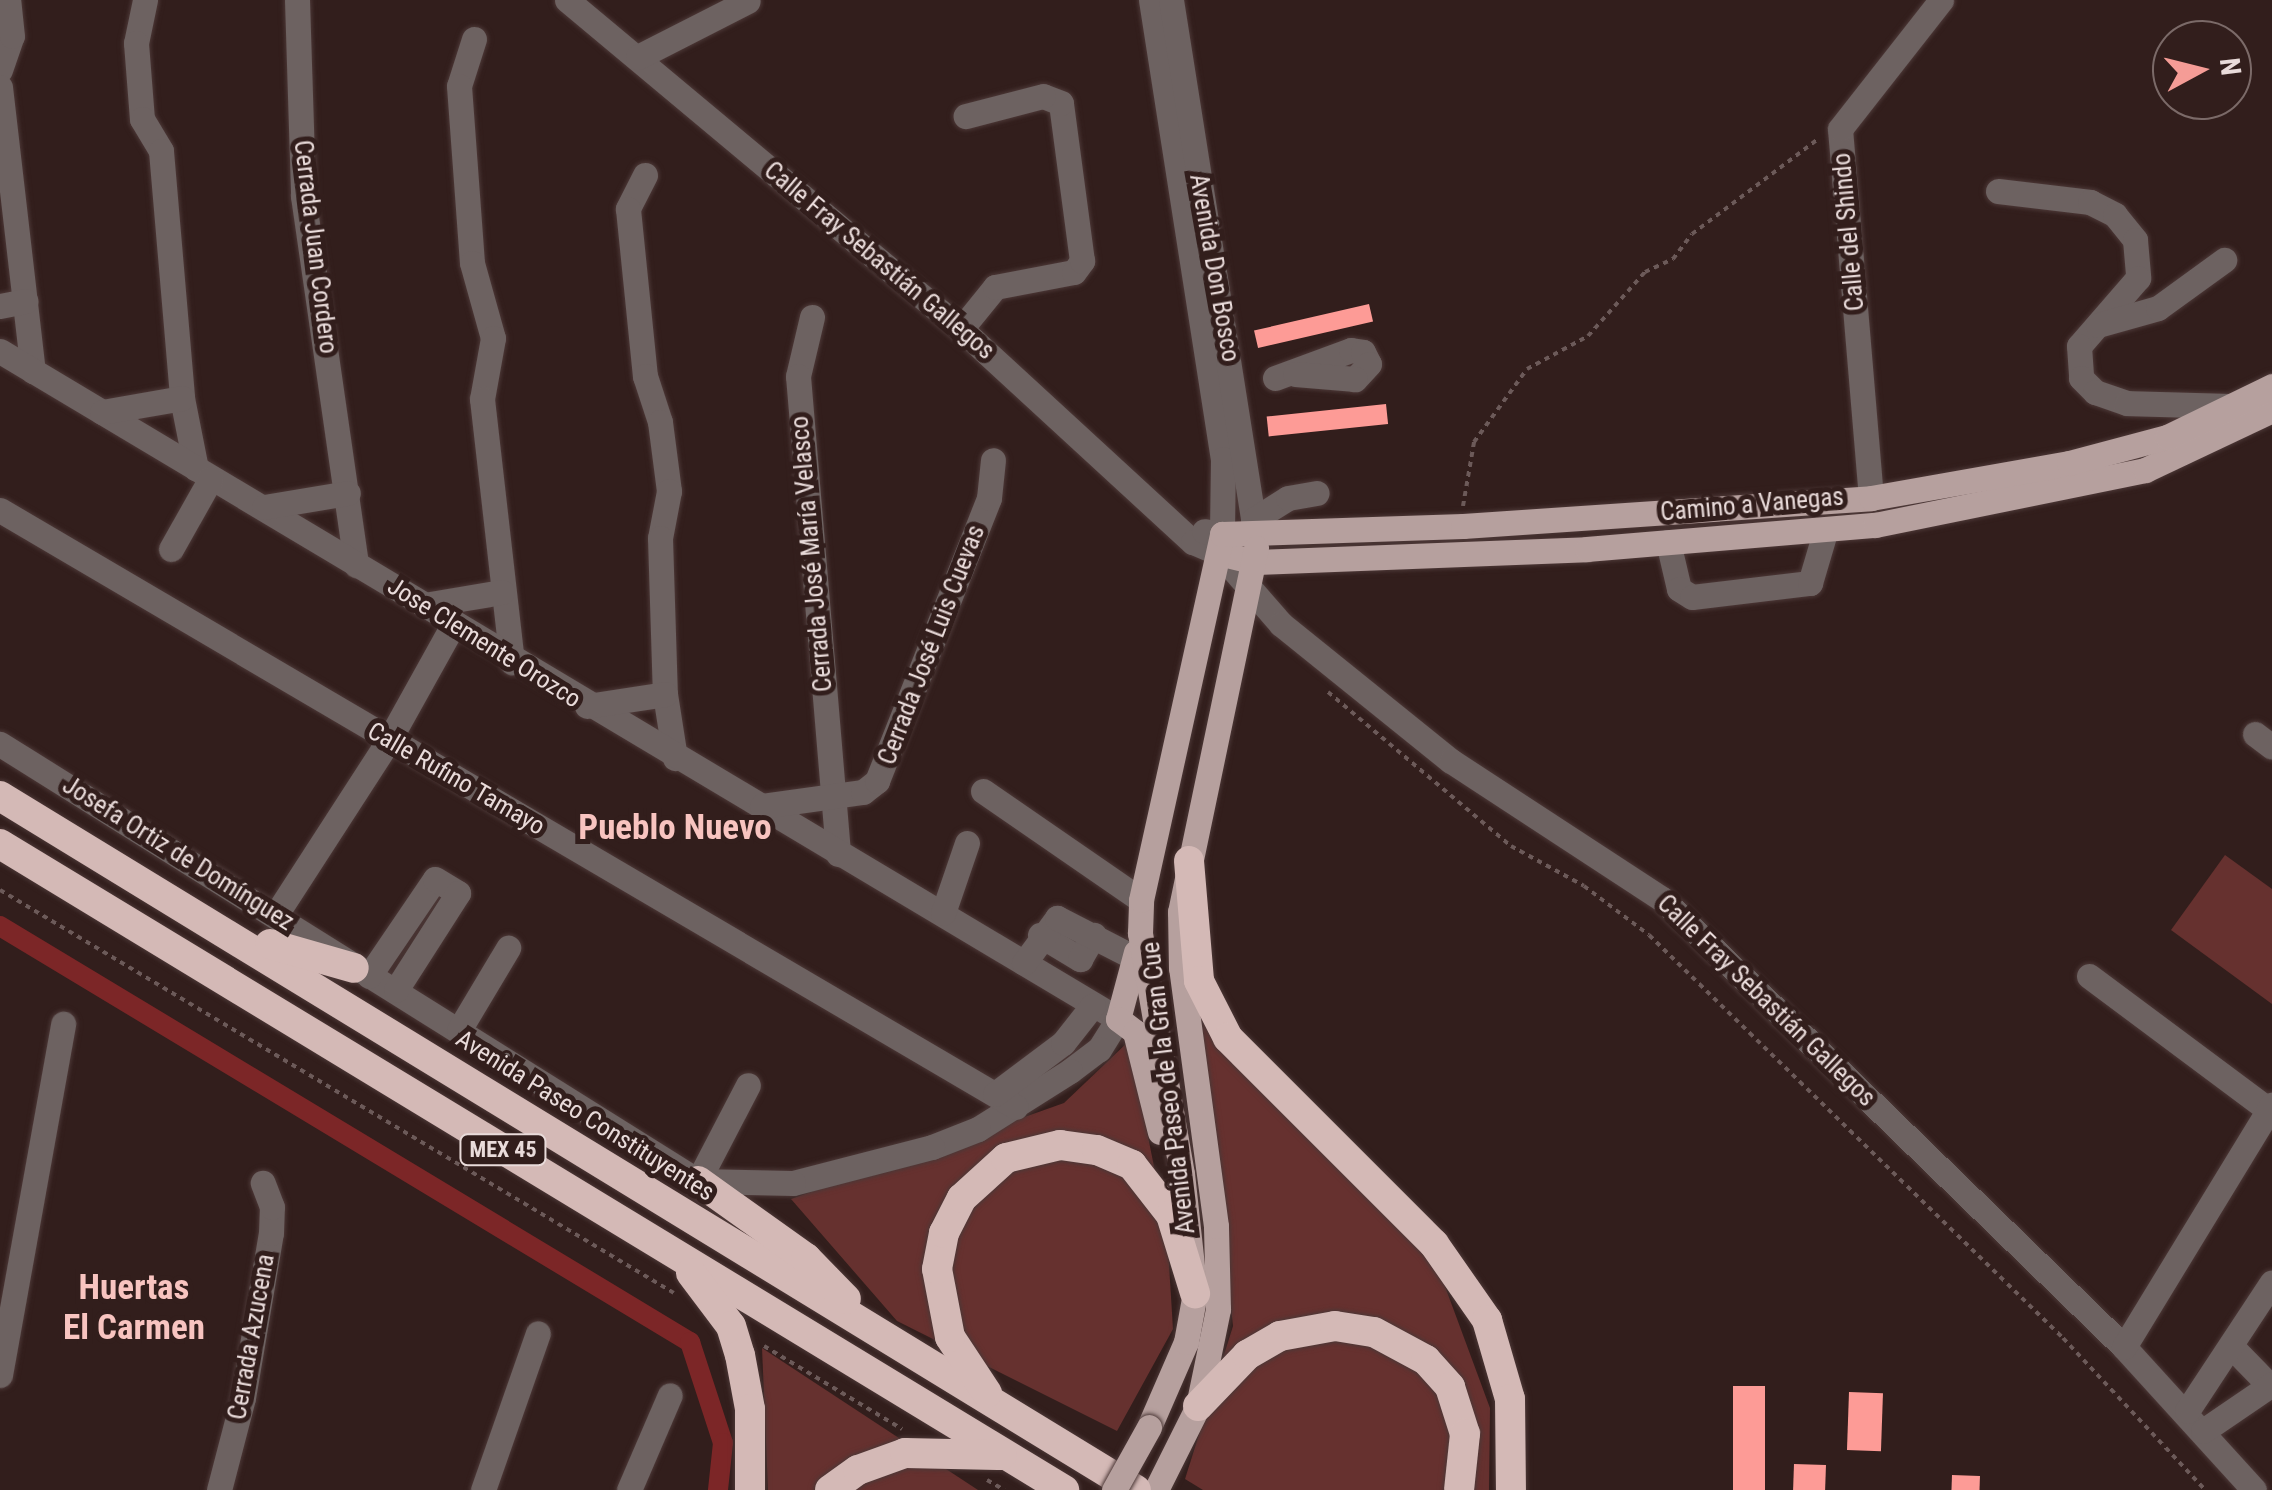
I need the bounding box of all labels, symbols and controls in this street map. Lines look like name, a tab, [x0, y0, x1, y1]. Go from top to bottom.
north arrow	[2152, 20, 2252, 120]
text: N	[2213, 56, 2248, 77]
street label: Cerrada Juan Cordero	[287, 139, 343, 355]
street label: Calle del Shindo	[1827, 152, 1871, 312]
street label: Calle Fray Sebastián Gallegos	[758, 156, 1000, 366]
street label: Avenida Don Bosco	[1183, 172, 1245, 364]
street label: Cerrada José María Velasco	[785, 415, 839, 693]
street label: Camino a Vanegas	[1659, 482, 1845, 528]
street label: Cerrada José Luis Cuevas	[872, 521, 992, 769]
street label: Jose Clemente Orozco	[382, 571, 586, 715]
street label: Calle Rufino Tamayo	[362, 716, 550, 842]
street label: Josefa Ortiz de Domínguez	[57, 771, 299, 937]
district label: Pueblo Nuevo	[578, 807, 772, 849]
street label: Calle Fray Sebastián Gallegos	[1651, 889, 1881, 1113]
street label: Avenida Paseo de la Gran Cue	[1136, 940, 1202, 1236]
street label: Avenida Paseo Constituyentes	[450, 1024, 720, 1208]
road number: MEX 45	[458, 1133, 548, 1167]
street label: Cerrada Azucena	[223, 1252, 281, 1422]
district label: Huertas El Carmen	[63, 1267, 205, 1349]

